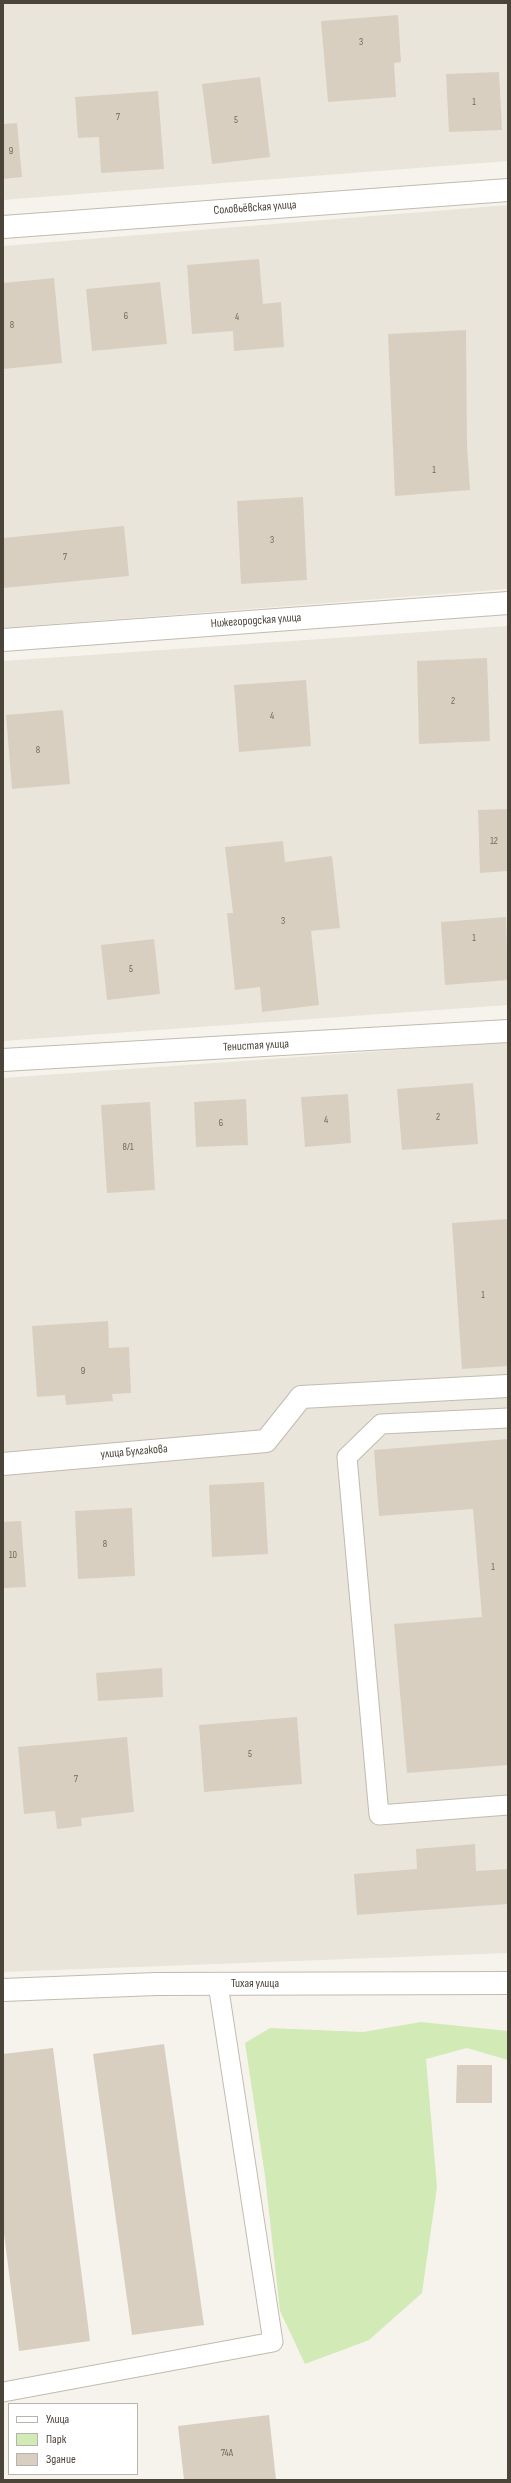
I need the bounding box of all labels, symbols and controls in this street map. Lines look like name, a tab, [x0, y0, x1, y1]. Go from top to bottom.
house number: 3	[359, 36, 363, 48]
house number: 1	[472, 96, 476, 108]
house number: 7	[116, 111, 120, 123]
house number: 5	[234, 114, 238, 126]
house number: 9	[9, 145, 13, 157]
street label: Соловьёвская улица	[213, 198, 297, 218]
house number: 6	[124, 310, 128, 322]
house number: 4	[235, 311, 239, 323]
house number: 8	[10, 319, 14, 331]
house number: 1	[432, 464, 436, 476]
house number: 3	[270, 534, 274, 546]
house number: 7	[63, 551, 67, 563]
street label: Нижегородская улица	[210, 611, 302, 631]
house number: 2	[451, 695, 455, 707]
house number: 4	[270, 710, 274, 722]
house number: 8	[36, 744, 40, 756]
house number: 12	[490, 835, 498, 847]
house number: 3	[281, 915, 285, 927]
house number: 1	[472, 932, 476, 944]
house number: 5	[129, 963, 133, 975]
street label: Тенистая улица	[223, 1037, 289, 1055]
house number: 2	[436, 1111, 440, 1123]
house number: 4	[324, 1114, 328, 1126]
house number: 6	[219, 1117, 223, 1129]
house number: 8/1	[123, 1141, 133, 1153]
house number: 1	[481, 1289, 485, 1301]
house number: 9	[81, 1365, 85, 1377]
street label: улица Булгакова	[100, 1442, 168, 1462]
house number: 8	[103, 1538, 107, 1550]
house number: 10	[9, 1549, 17, 1561]
house number: 1	[491, 1561, 495, 1573]
house number: 5	[248, 1748, 252, 1760]
house number: 7	[74, 1773, 78, 1785]
street label: Тихая улица	[231, 1977, 279, 1991]
legend	[8, 2403, 138, 2475]
text: Улица	[46, 2412, 69, 2427]
text: Парк	[46, 2432, 66, 2447]
house number: 74А	[221, 2447, 233, 2459]
text: Здание	[46, 2452, 76, 2467]

